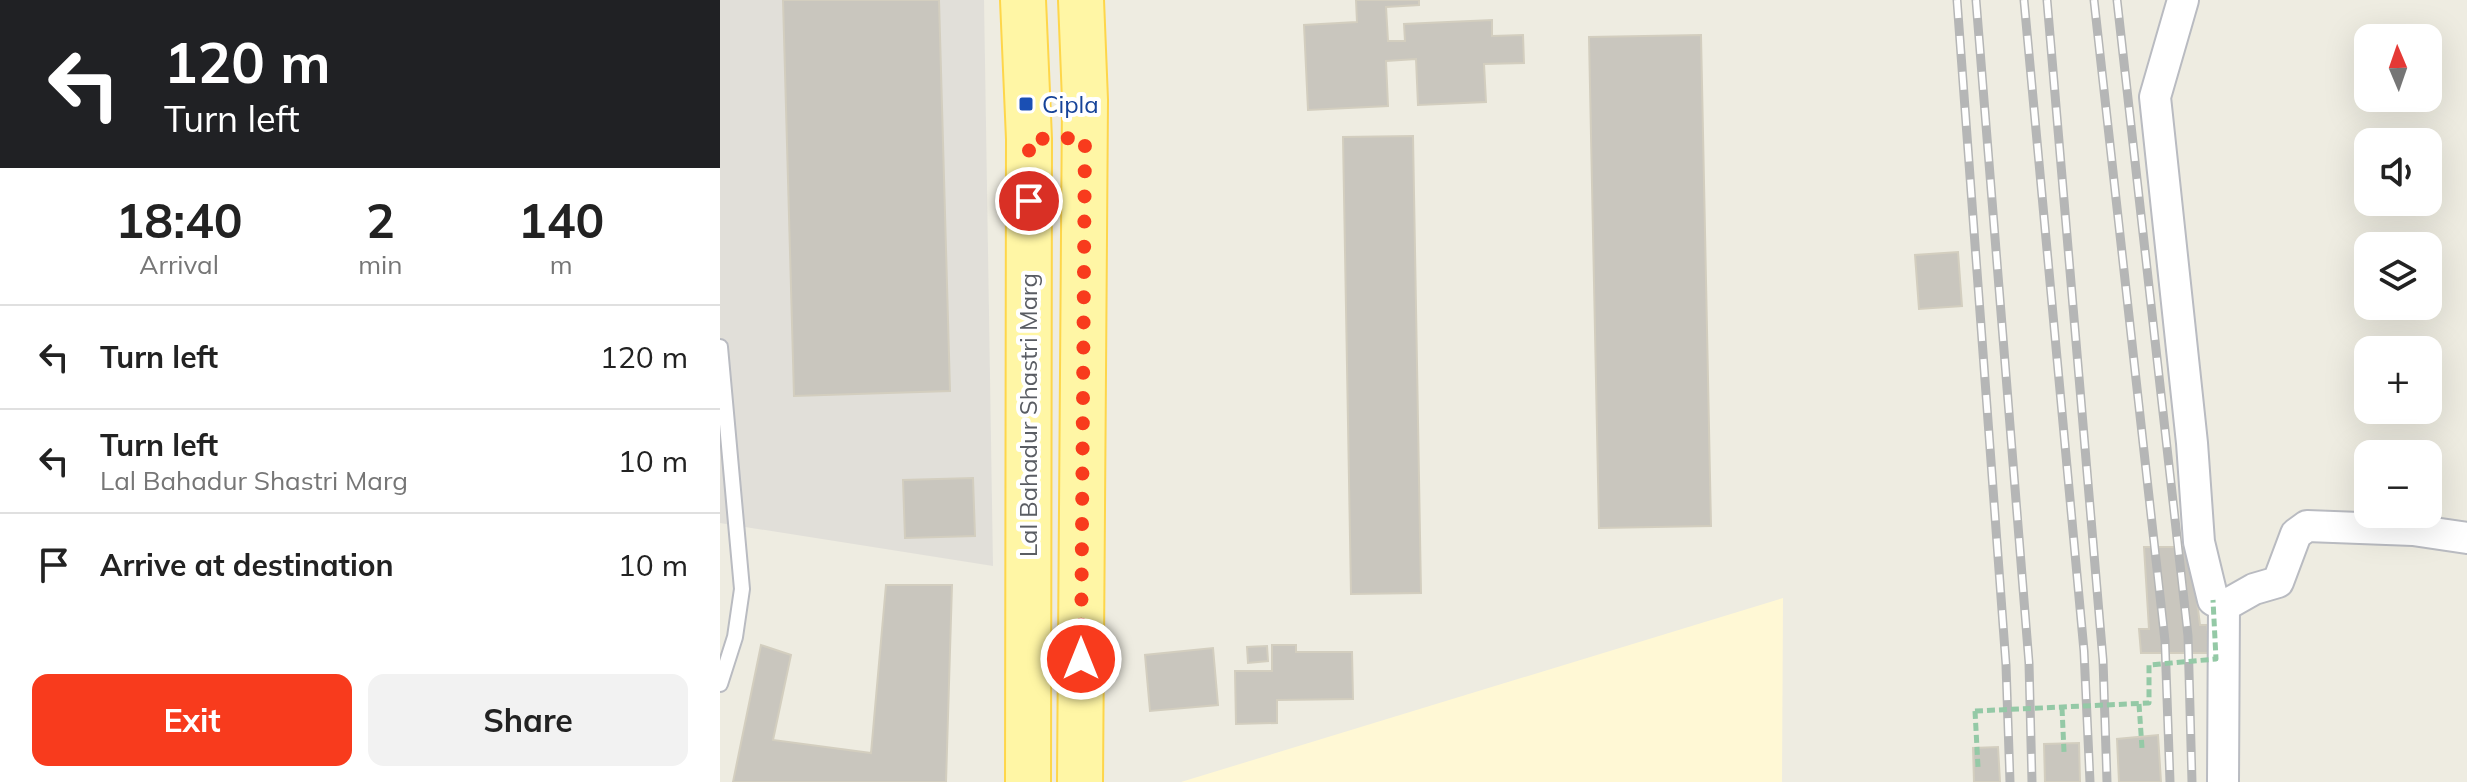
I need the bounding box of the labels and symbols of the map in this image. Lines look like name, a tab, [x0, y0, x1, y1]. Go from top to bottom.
north arrow	[2354, 24, 2442, 112]
place label: Cipla	[1042, 89, 1099, 119]
marker: Cipla	[1017, 95, 1035, 113]
pin	[995, 167, 1063, 235]
street label: Lal Bahadur Shastri Marg	[1013, 273, 1043, 557]
position arrow	[1039, 617, 1123, 701]

